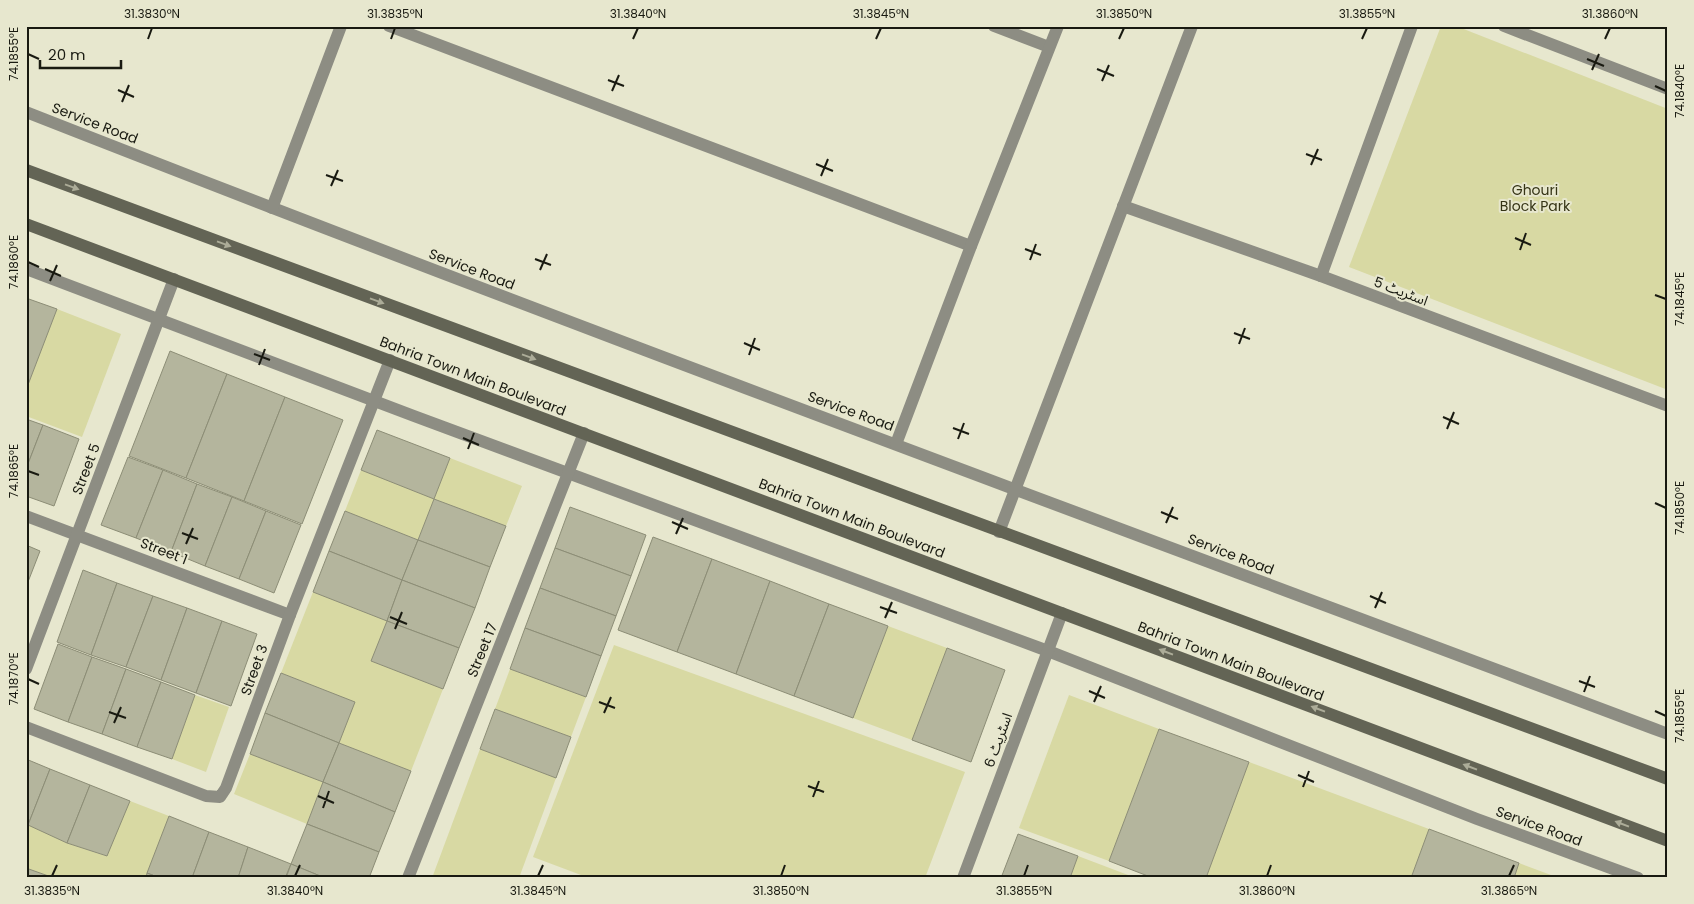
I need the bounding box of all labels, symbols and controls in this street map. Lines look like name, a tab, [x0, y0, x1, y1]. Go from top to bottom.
text: 31.3830°N	[124, 5, 180, 22]
text: 31.3835°N	[367, 5, 423, 22]
text: 31.3840°N	[610, 5, 666, 22]
text: 31.3845°N	[853, 5, 909, 22]
text: 31.3850°N	[1096, 5, 1152, 22]
text: 31.3855°N	[1339, 5, 1395, 22]
text: 31.3860°N	[1582, 5, 1638, 22]
text: 74.1855°E	[5, 27, 22, 81]
scale bar	[40, 38, 121, 70]
text: 20 m	[48, 44, 86, 65]
text: 74.1840°E	[1671, 64, 1688, 118]
street label: Service Road	[49, 97, 141, 149]
park label: Ghouri Block Park	[1500, 180, 1571, 216]
one-way arrow	[65, 183, 80, 191]
text: 74.1860°E	[5, 235, 22, 289]
one-way arrow	[217, 240, 232, 248]
street label: Service Road	[426, 243, 518, 295]
street label: اسٹریٹ 5	[1371, 272, 1431, 310]
text: 74.1845°E	[1671, 272, 1688, 326]
one-way arrow	[369, 298, 384, 305]
street label: Bahria Town Main Boulevard	[377, 331, 569, 421]
one-way arrow	[522, 353, 537, 361]
street label: Service Road	[805, 386, 897, 436]
street label: Street 5	[67, 440, 105, 498]
text: 74.1865°E	[5, 444, 22, 498]
street label: Bahria Town Main Boulevard	[756, 473, 948, 563]
text: 74.1850°E	[1671, 481, 1688, 535]
street label: Service Road	[1185, 528, 1277, 580]
street label: Street 1	[137, 533, 191, 569]
street label: Bahria Town Main Boulevard	[1135, 616, 1327, 706]
street label: Street 17	[462, 620, 502, 680]
street label: Street 3	[236, 642, 272, 698]
one-way arrow	[1158, 648, 1173, 656]
text: 74.1870°E	[5, 652, 22, 706]
text: 74.1855°E	[1671, 689, 1688, 743]
one-way arrow	[1310, 705, 1325, 713]
street label: اسٹریٹ 6	[979, 710, 1017, 770]
one-way arrow	[1462, 763, 1477, 771]
street label: Service Road	[1493, 801, 1585, 851]
one-way arrow	[1614, 820, 1629, 828]
text: 31.3835°N	[24, 882, 80, 899]
text: 31.3840°N	[267, 882, 323, 899]
text: 31.3845°N	[510, 882, 566, 899]
text: 31.3850°N	[753, 882, 809, 899]
text: 31.3855°N	[996, 882, 1052, 899]
text: 31.3860°N	[1239, 882, 1295, 899]
text: 31.3865°N	[1481, 882, 1537, 899]

